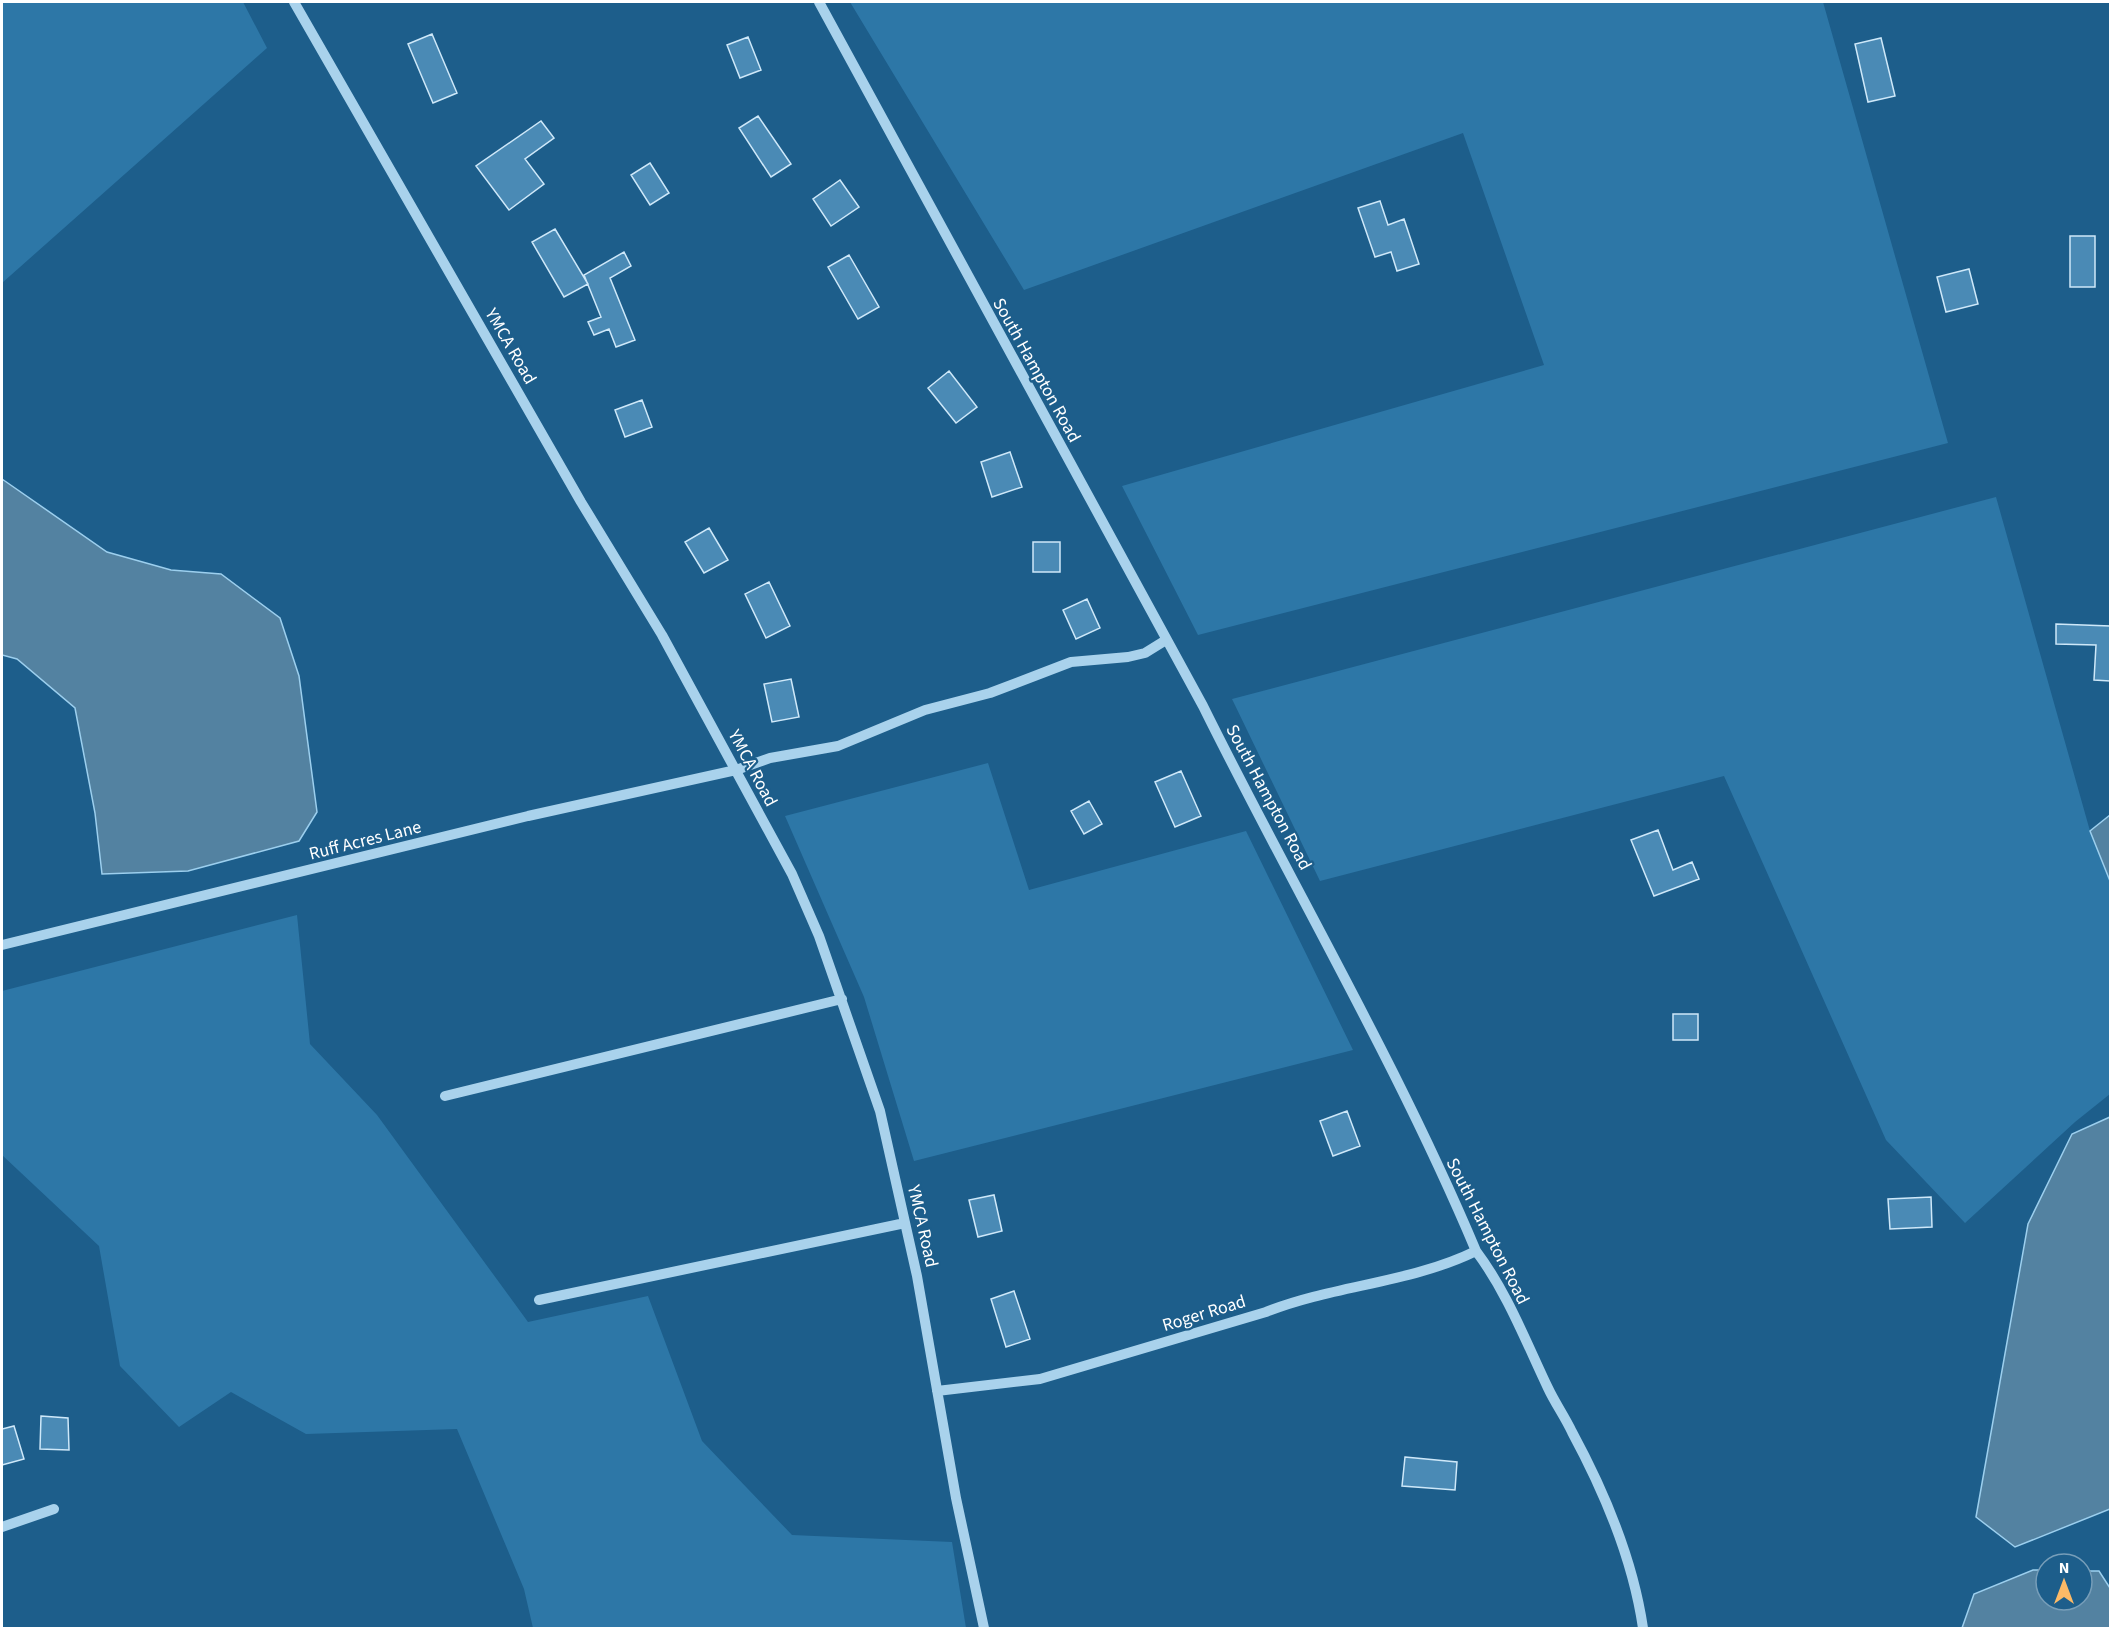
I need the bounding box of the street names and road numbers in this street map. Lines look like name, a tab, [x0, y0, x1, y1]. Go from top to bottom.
street label: South Hampton Road	[986, 293, 1087, 447]
street label: YMCA Road	[478, 303, 542, 389]
street label: South Hampton Road	[1220, 720, 1318, 874]
street label: YMCA Road	[721, 724, 783, 811]
street label: Ruff Acres Lane	[306, 814, 424, 866]
street label: South Hampton Road	[1440, 1154, 1535, 1309]
street label: YMCA Road	[901, 1181, 944, 1270]
street label: Roger Road	[1159, 1289, 1249, 1338]

